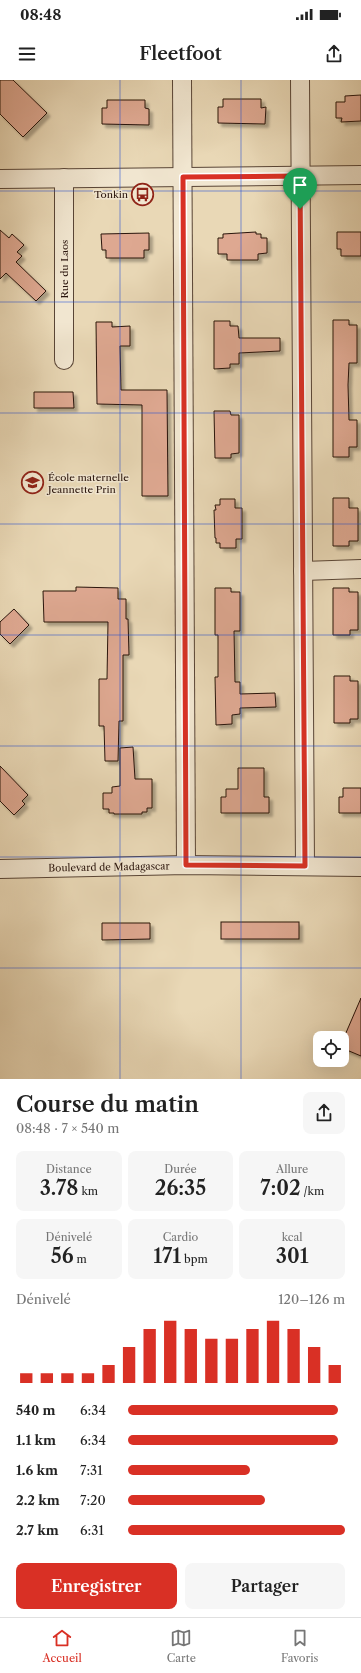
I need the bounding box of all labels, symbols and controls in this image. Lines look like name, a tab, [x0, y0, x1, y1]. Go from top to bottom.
text: 08:48	[20, 5, 61, 24]
icon: menu	[16, 43, 38, 65]
text: Fleetfoot	[139, 43, 222, 65]
icon: share	[323, 43, 345, 65]
pin	[283, 168, 317, 209]
icon: arrive	[289, 174, 311, 196]
bus stop icon: Tonkin	[130, 181, 156, 207]
place label: Tonkin	[94, 188, 129, 201]
street label: Rue du Laos	[58, 240, 71, 298]
school or university icon: École maternelle Jeannette Prin	[20, 470, 46, 496]
place label: École maternelle Jeannette Prin	[46, 471, 129, 496]
street label: Boulevard de Madagascar	[48, 859, 171, 875]
map controls	[313, 1031, 349, 1067]
button: locate	[313, 1031, 349, 1067]
text: Course du matin	[16, 1091, 199, 1118]
button: share	[303, 1092, 345, 1134]
text: 08:48 · 7 × 540 m	[16, 1120, 119, 1136]
text: Distance	[46, 1162, 92, 1176]
text: Durée	[164, 1162, 197, 1176]
text: Allure	[276, 1162, 308, 1176]
text: 3.78	[40, 1176, 78, 1200]
text: 26:35	[155, 1176, 206, 1200]
text: 7:02	[260, 1176, 301, 1200]
text: km	[78, 1184, 98, 1198]
text: /km	[301, 1184, 324, 1198]
text: Dénivelé	[46, 1230, 92, 1244]
text: Cardio	[163, 1230, 198, 1244]
text: kcal	[282, 1230, 303, 1244]
text: 56	[51, 1244, 74, 1268]
text: 171	[153, 1244, 181, 1268]
text: 301	[276, 1244, 309, 1268]
text: m	[74, 1252, 87, 1266]
text: bpm	[181, 1252, 208, 1266]
text: Dénivelé	[16, 1291, 71, 1307]
text: 120–126 m	[278, 1291, 345, 1307]
text: 540 m	[16, 1402, 55, 1418]
text: 6:34	[80, 1402, 106, 1418]
text: 1.1 km	[16, 1432, 56, 1448]
text: 6:34	[80, 1432, 106, 1448]
text: 1.6 km	[16, 1462, 58, 1478]
text: 7:31	[80, 1462, 103, 1478]
text: 2.2 km	[16, 1492, 60, 1508]
text: 7:20	[80, 1492, 106, 1508]
text: 2.7 km	[16, 1522, 59, 1538]
text: 6:31	[80, 1522, 104, 1538]
button: Enregistrer	[16, 1563, 177, 1609]
button: Partager	[185, 1563, 345, 1609]
tab: Accueil	[43, 1627, 82, 1665]
tab: Carte	[167, 1627, 196, 1665]
tab: Favoris	[281, 1627, 318, 1665]

